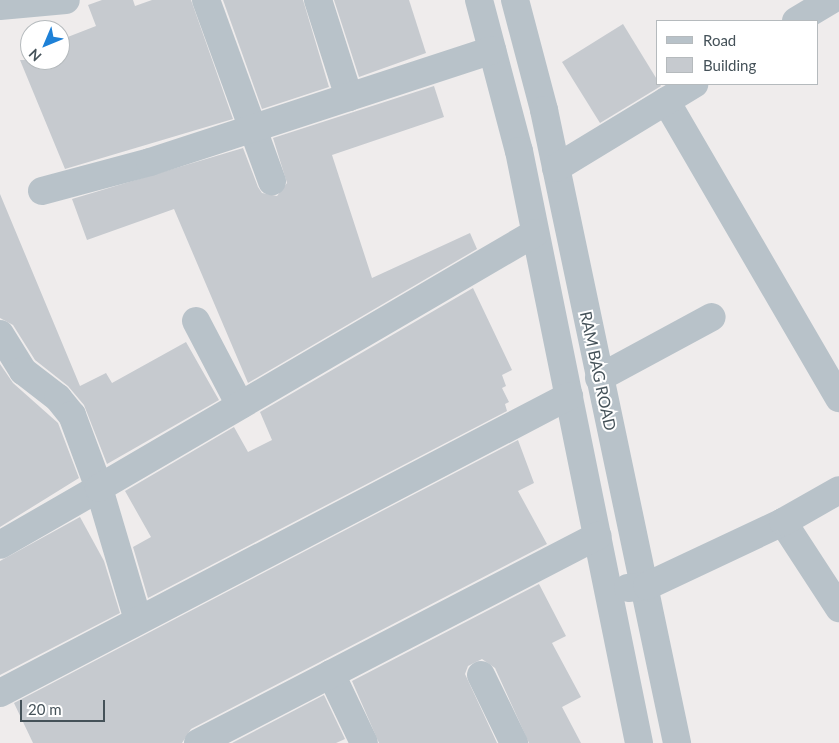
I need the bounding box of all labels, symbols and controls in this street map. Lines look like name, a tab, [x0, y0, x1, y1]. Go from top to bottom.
north arrow	[20, 20, 70, 70]
legend	[656, 20, 819, 85]
text: Road	[703, 31, 736, 49]
text: N	[25, 45, 45, 65]
text: Building	[703, 56, 756, 74]
street label: RAM BAG ROAD	[576, 309, 620, 433]
scale bar	[22, 690, 108, 722]
text: 20 m	[28, 700, 62, 718]

